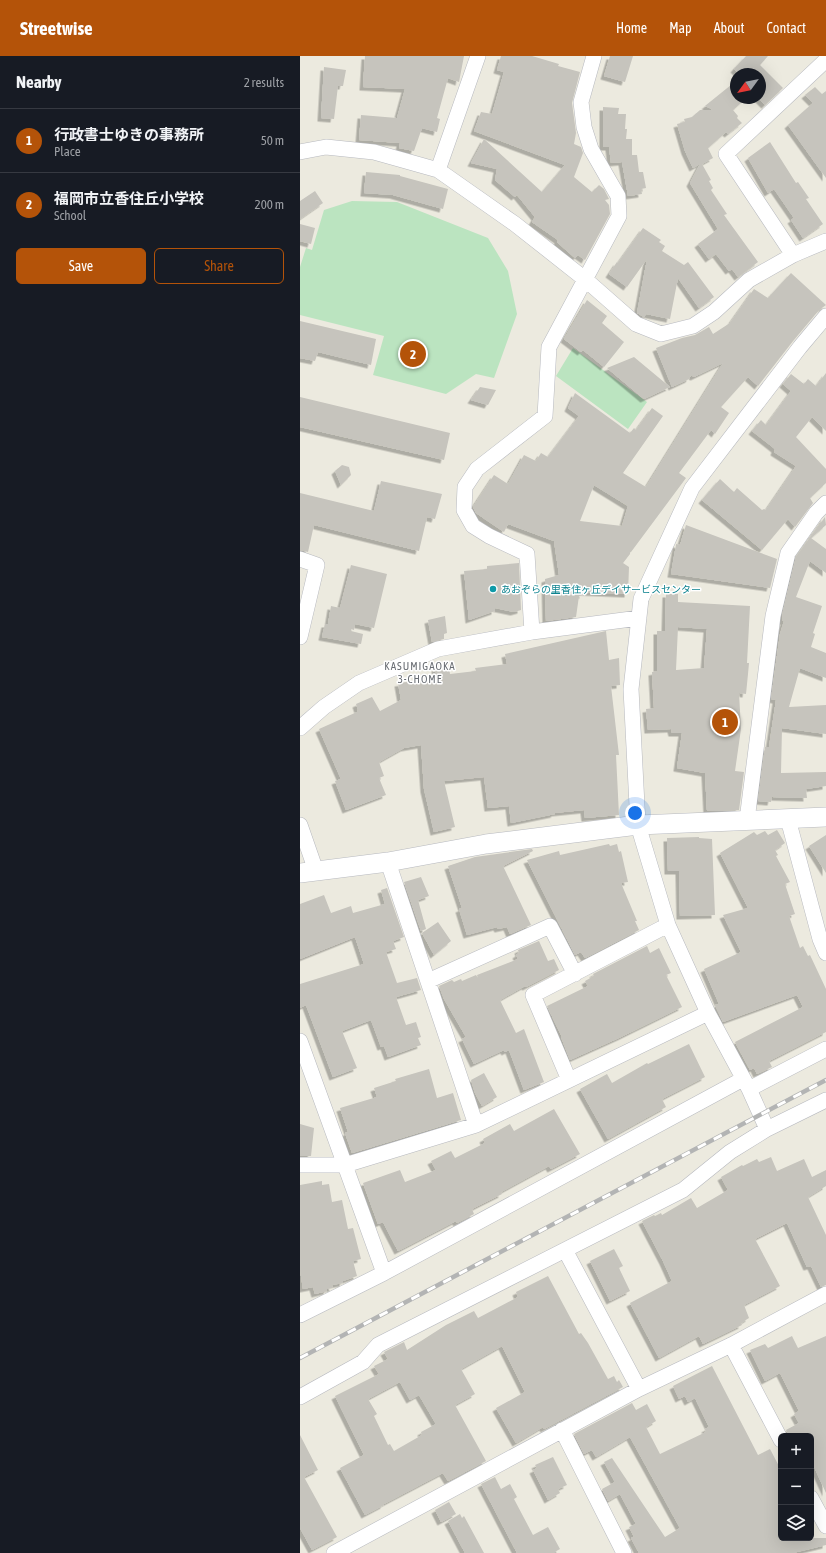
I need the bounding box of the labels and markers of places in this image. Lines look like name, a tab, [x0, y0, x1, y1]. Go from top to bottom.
pin: 2	[400, 339, 426, 369]
marker: あおぞらの里香住ヶ丘デイサービスセンター	[488, 584, 498, 594]
place label: あおぞらの里香住ヶ丘デイサービスセンター	[501, 584, 701, 595]
pin: 1	[712, 707, 738, 737]

